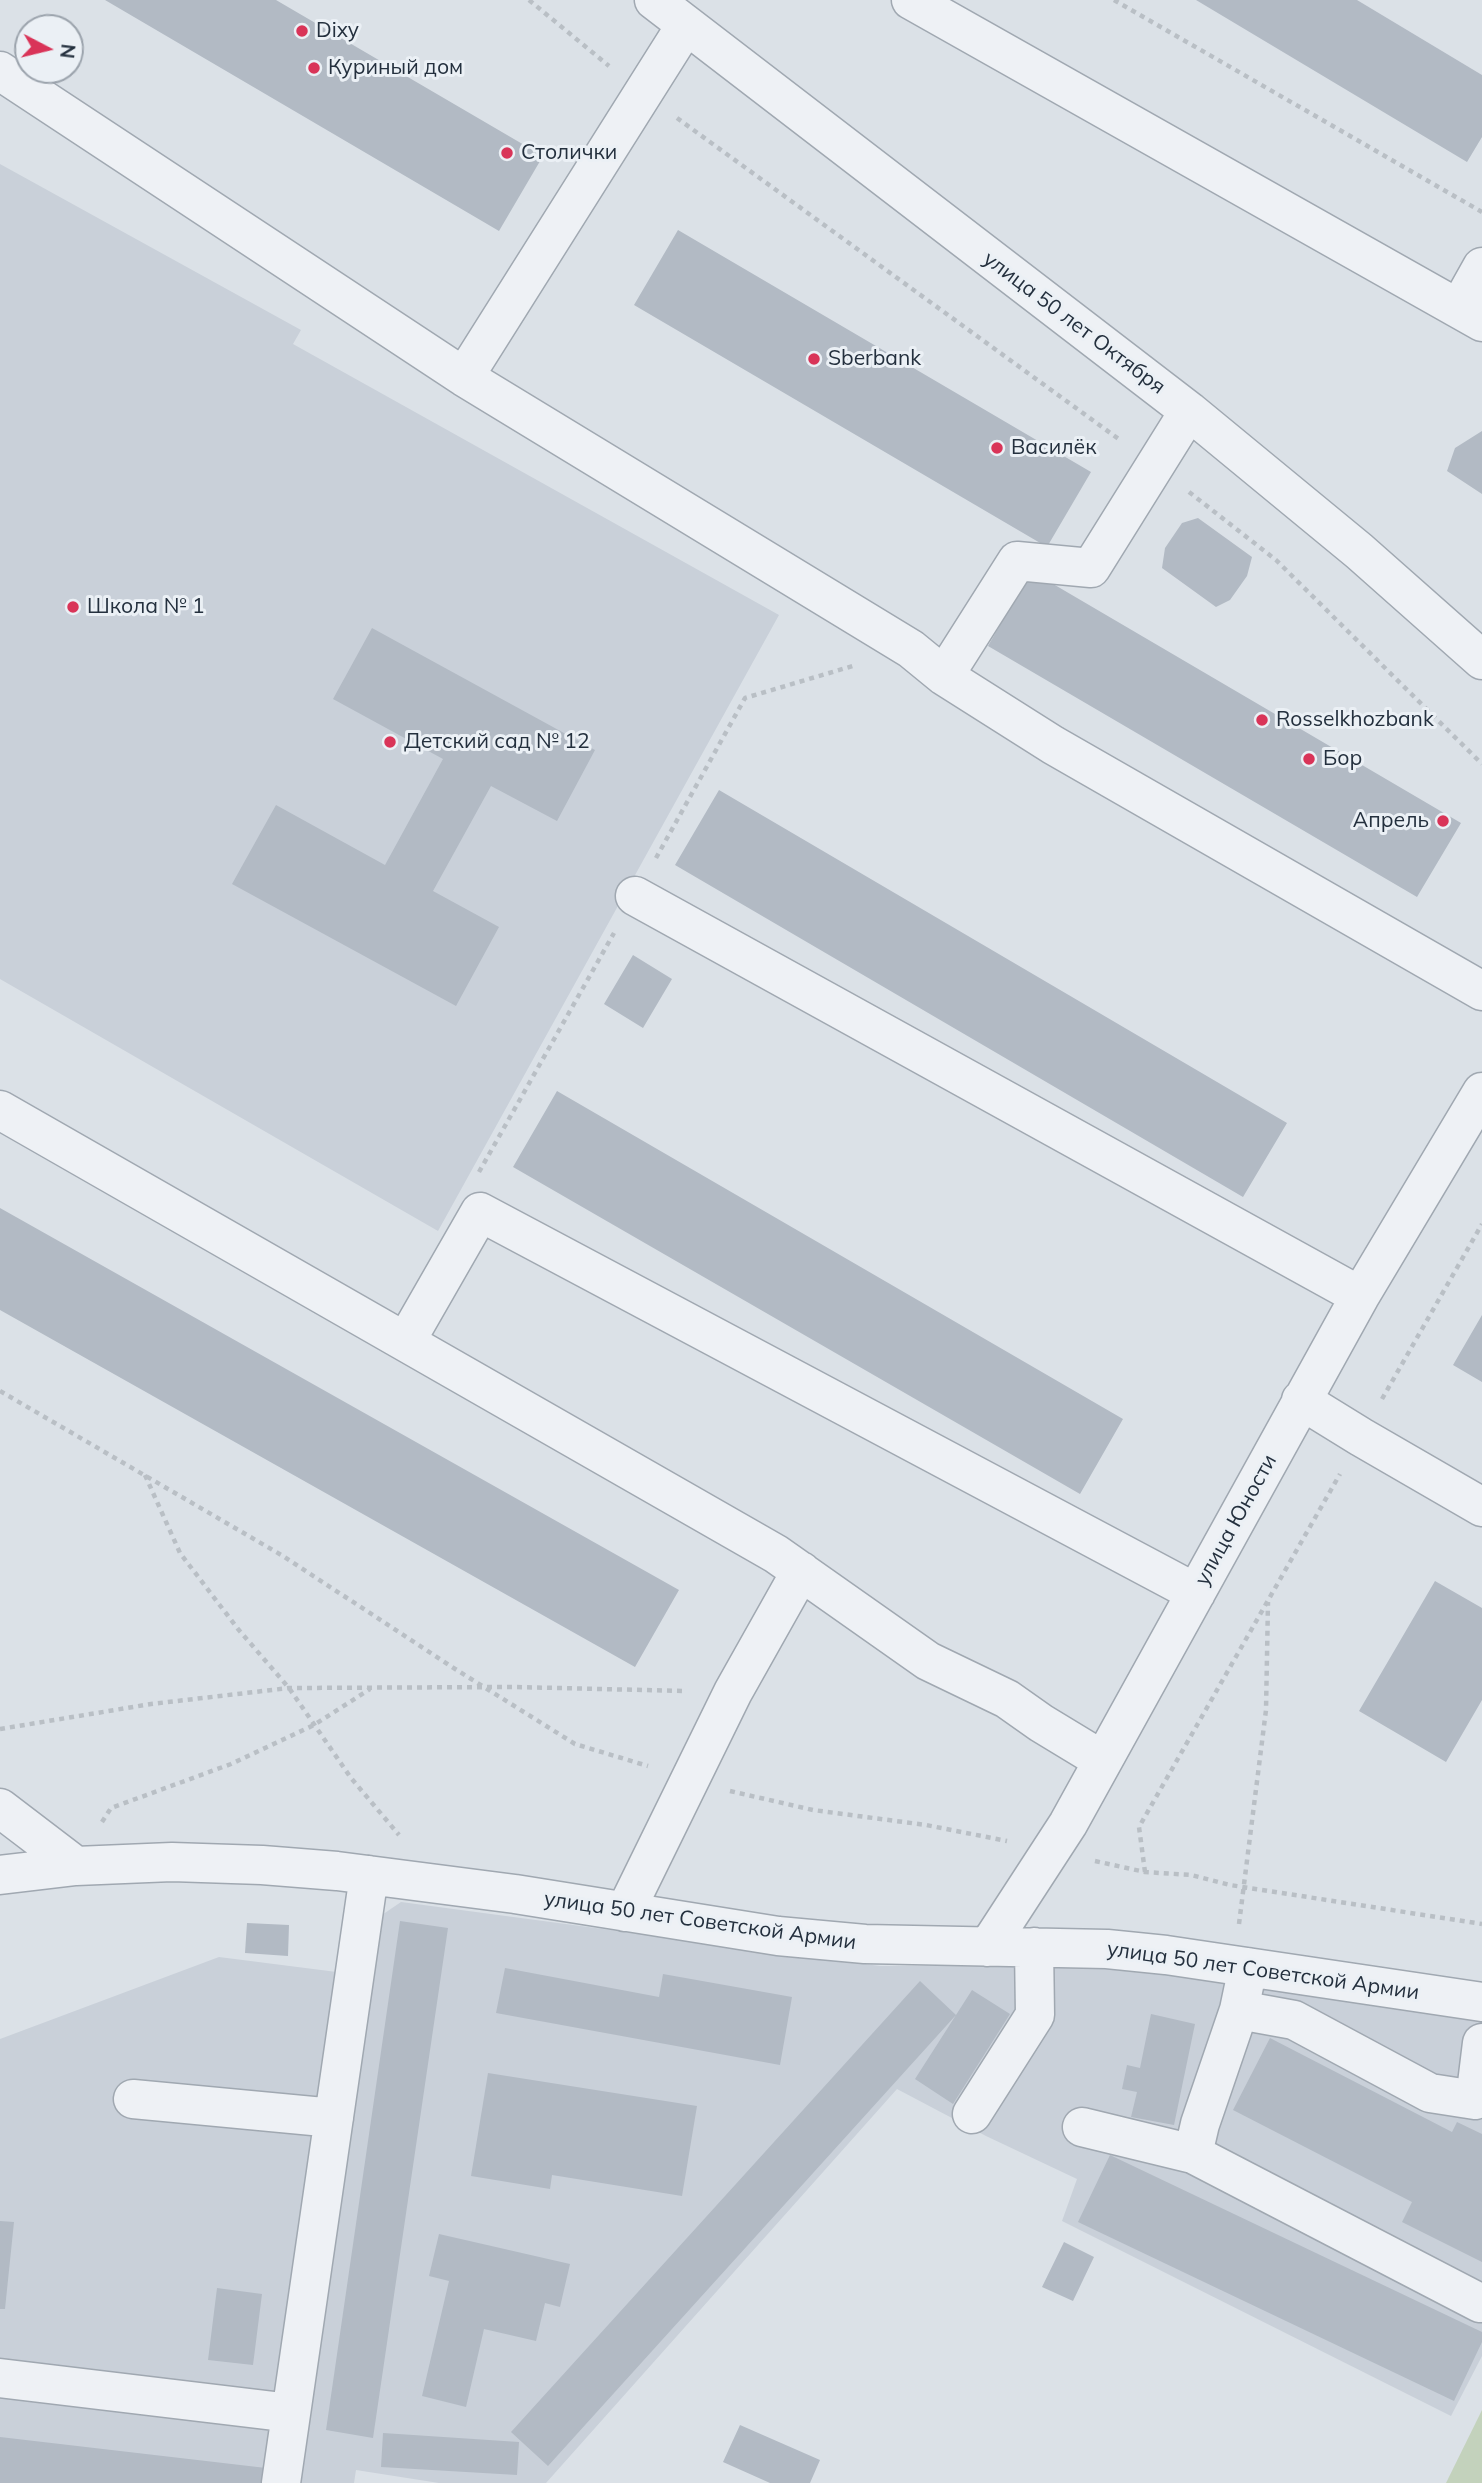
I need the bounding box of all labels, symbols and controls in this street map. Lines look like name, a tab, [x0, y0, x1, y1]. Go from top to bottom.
north arrow	[14, 14, 84, 84]
place label: Dixy	[316, 18, 359, 44]
marker: Dixy	[294, 23, 310, 39]
text: N	[55, 43, 81, 60]
place label: Куриный дом	[328, 55, 463, 81]
marker: Куриный дом	[306, 60, 322, 76]
place label: Столички	[521, 140, 617, 166]
marker: Столички	[499, 145, 515, 161]
street label: улица 50 лет Октября	[978, 246, 1170, 400]
place label: Sberbank	[828, 346, 921, 372]
marker: Sberbank	[806, 351, 822, 367]
place label: Василёк	[1011, 435, 1096, 461]
marker: Василёк	[989, 440, 1005, 456]
place label: Школа № 1	[87, 594, 205, 620]
marker: Школа № 1	[65, 599, 81, 615]
place label: Rosselkhozbank	[1276, 707, 1434, 733]
marker: Rosselkhozbank	[1254, 712, 1270, 728]
place label: Детский сад № 12	[404, 729, 590, 755]
marker: Детский сад № 12	[382, 734, 398, 750]
place label: Бор	[1323, 746, 1362, 772]
marker: Бор	[1301, 751, 1317, 767]
place label: Апрель	[1353, 808, 1429, 834]
marker: Апрель	[1435, 813, 1451, 829]
street label: улица Юности	[1190, 1450, 1282, 1590]
street label: улица 50 лет Советской Армии	[542, 1887, 858, 1955]
street label: улица 50 лет Советской Армии	[1105, 1937, 1421, 2005]

